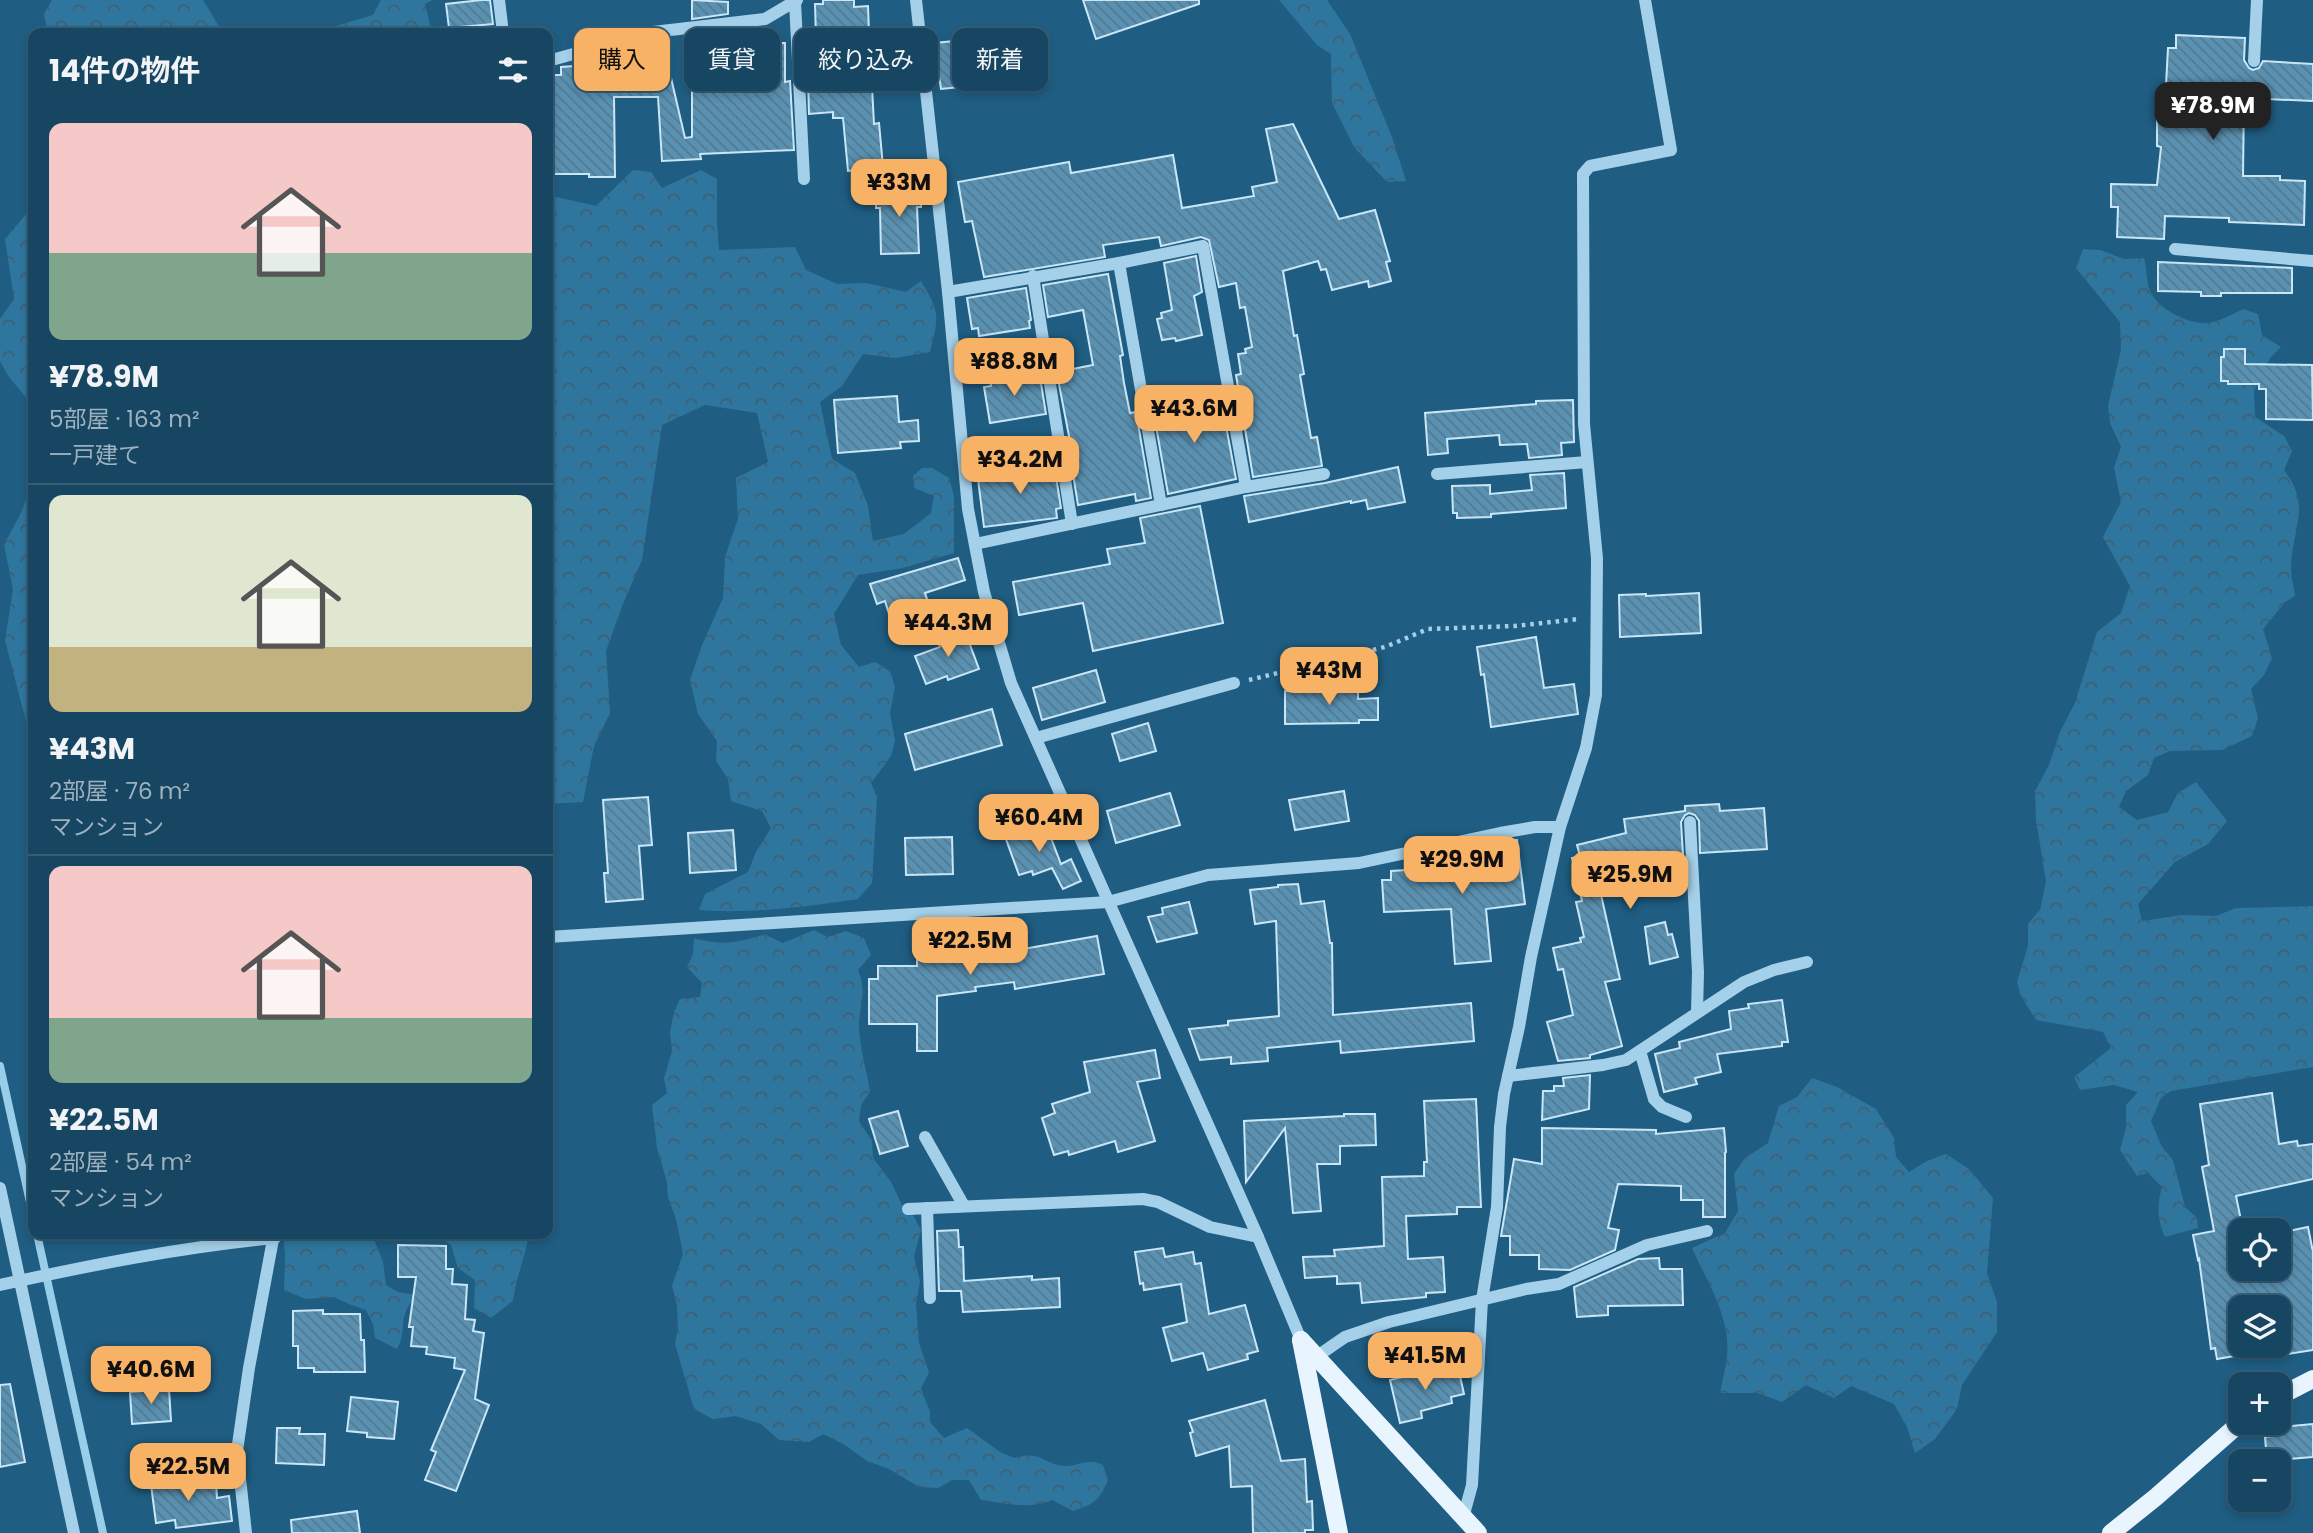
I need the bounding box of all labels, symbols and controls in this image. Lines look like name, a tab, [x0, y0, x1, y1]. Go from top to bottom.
chip: 購入	[574, 28, 670, 91]
chip: 賃貸	[684, 28, 780, 91]
chip: 絞り込み	[794, 28, 938, 91]
chip: 新着	[952, 28, 1048, 91]
text: 14件の物件	[49, 49, 201, 92]
icon: filters	[494, 51, 532, 89]
pin: ¥78.9M	[2156, 82, 2270, 142]
text: ¥78.9M	[2171, 89, 2255, 121]
pin: ¥33M	[858, 160, 940, 219]
text: ¥33M	[867, 166, 931, 198]
icon: home	[228, 169, 354, 295]
pin: ¥88.8M	[957, 338, 1071, 398]
text: ¥88.8M	[970, 345, 1058, 377]
text: ¥78.9M	[49, 355, 159, 398]
pin: ¥43.6M	[1137, 386, 1251, 445]
text: ¥43.6M	[1150, 392, 1238, 424]
text: 5部屋 · 163 m²	[49, 403, 200, 435]
pin: ¥34.2M	[963, 436, 1077, 496]
text: 一戸建て	[49, 439, 141, 471]
text: ¥34.2M	[977, 443, 1063, 475]
icon: home	[228, 541, 354, 667]
pin: ¥44.3M	[891, 600, 1005, 659]
text: ¥44.3M	[904, 606, 992, 638]
pin: ¥43M	[1288, 648, 1370, 707]
text: ¥43M	[1296, 654, 1362, 686]
text: ¥43M	[49, 727, 135, 770]
text: 2部屋 · 76 m²	[49, 775, 190, 807]
pin: ¥60.4M	[982, 794, 1096, 854]
text: ¥60.4M	[995, 801, 1083, 833]
text: マンション	[49, 811, 164, 843]
pin: ¥29.9M	[1405, 836, 1519, 896]
text: ¥29.9M	[1420, 843, 1504, 875]
pin: ¥25.9M	[1573, 852, 1687, 911]
text: ¥25.9M	[1587, 858, 1673, 890]
icon: home	[228, 912, 354, 1038]
pin: ¥22.5M	[913, 918, 1027, 977]
text: ¥22.5M	[928, 924, 1012, 956]
text: ¥22.5M	[49, 1098, 159, 1141]
text: 2部屋 · 54 m²	[49, 1146, 192, 1178]
text: マンション	[49, 1182, 164, 1214]
map controls	[2228, 1218, 2291, 1512]
button: locate	[2228, 1218, 2291, 1281]
button: layers	[2228, 1295, 2291, 1358]
pin: ¥41.5M	[1368, 1332, 1482, 1392]
text: ¥41.5M	[1384, 1339, 1466, 1371]
pin: ¥40.6M	[94, 1346, 208, 1406]
text: ¥40.6M	[107, 1353, 195, 1385]
button: +	[2228, 1372, 2291, 1435]
pin: ¥22.5M	[131, 1444, 245, 1503]
button: −	[2228, 1449, 2291, 1512]
text: ¥22.5M	[146, 1450, 230, 1482]

